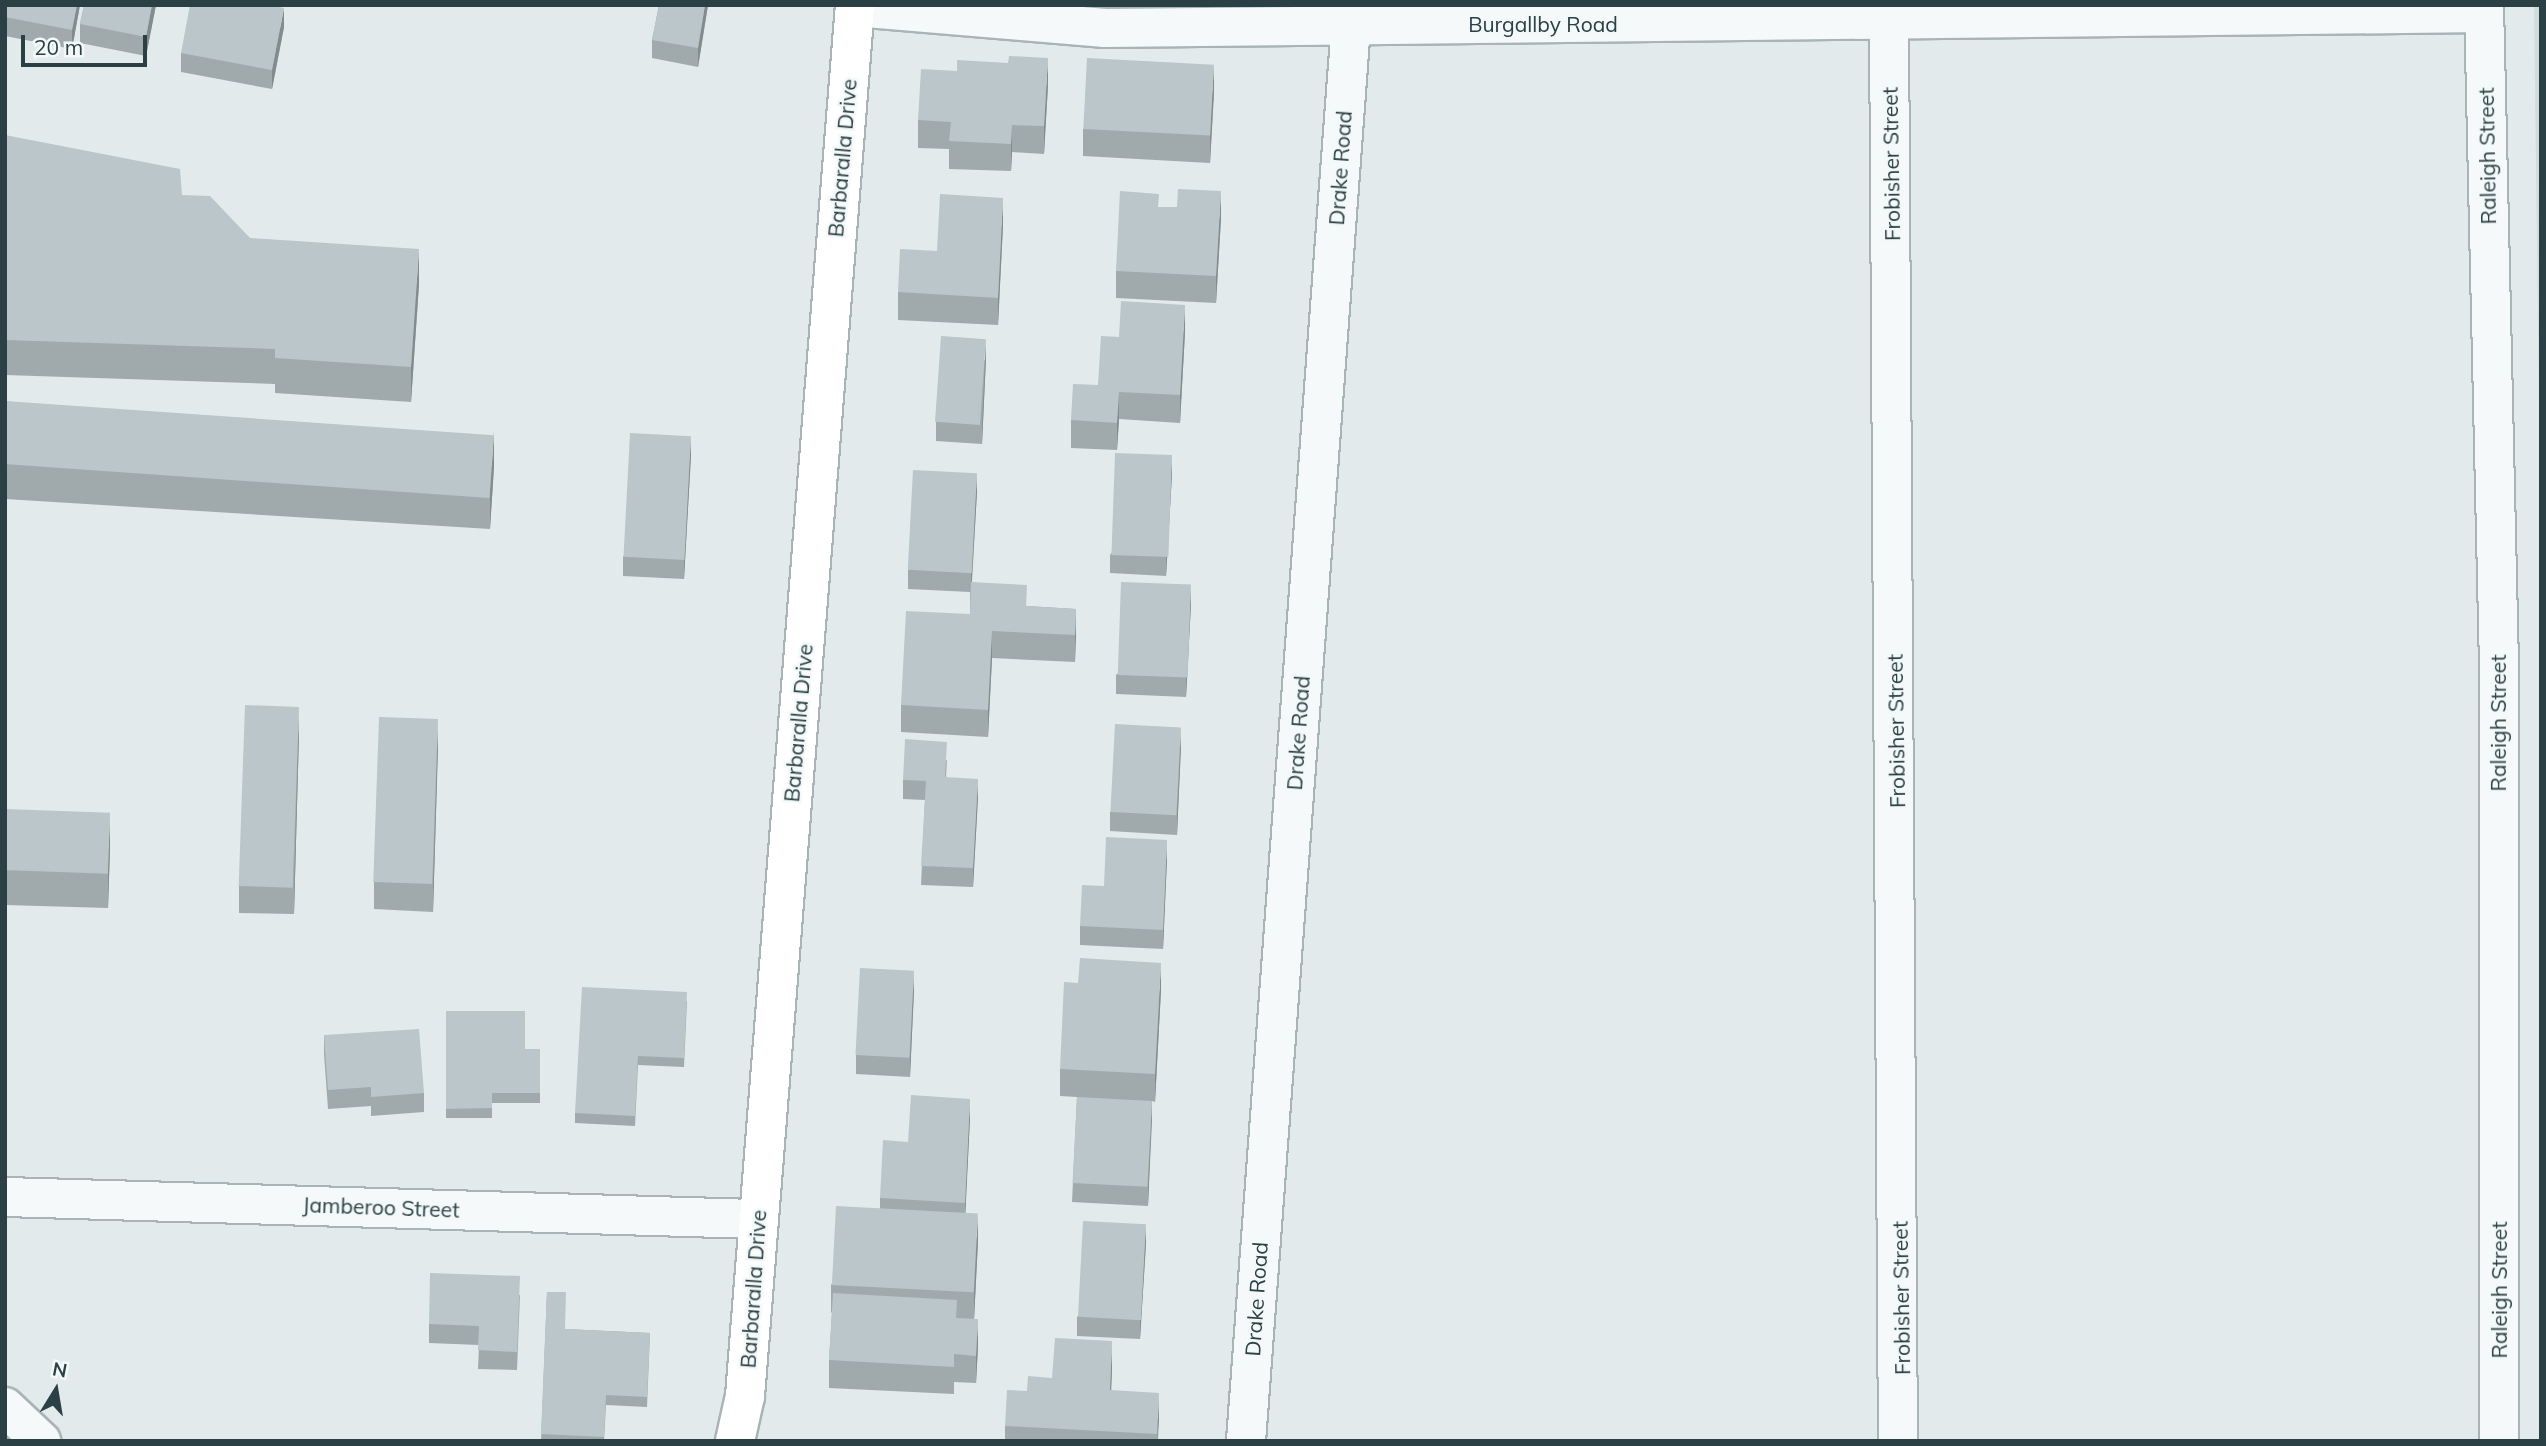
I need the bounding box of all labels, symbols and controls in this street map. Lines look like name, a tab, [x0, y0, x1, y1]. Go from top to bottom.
street label: Burgallby Road	[1468, 11, 1618, 37]
scale bar	[24, 21, 150, 65]
text: 20 m	[34, 34, 83, 60]
street label: Barbaralla Drive	[823, 78, 861, 238]
street label: Frobisher Street	[1877, 87, 1905, 241]
street label: Raleigh Street	[2473, 87, 2501, 225]
street label: Drake Road	[1323, 110, 1357, 226]
street label: Barbaralla Drive	[779, 643, 817, 803]
street label: Frobisher Street	[1882, 654, 1910, 808]
street label: Raleigh Street	[2485, 654, 2511, 792]
street label: Drake Road	[1281, 675, 1315, 791]
street label: Jamberoo Street	[302, 1192, 460, 1222]
street label: Barbaralla Drive	[735, 1209, 771, 1369]
street label: Frobisher Street	[1887, 1221, 1915, 1375]
street label: Raleigh Street	[2486, 1221, 2512, 1359]
street label: Drake Road	[1239, 1241, 1273, 1357]
north arrow	[21, 1355, 91, 1425]
text: N	[51, 1356, 69, 1383]

